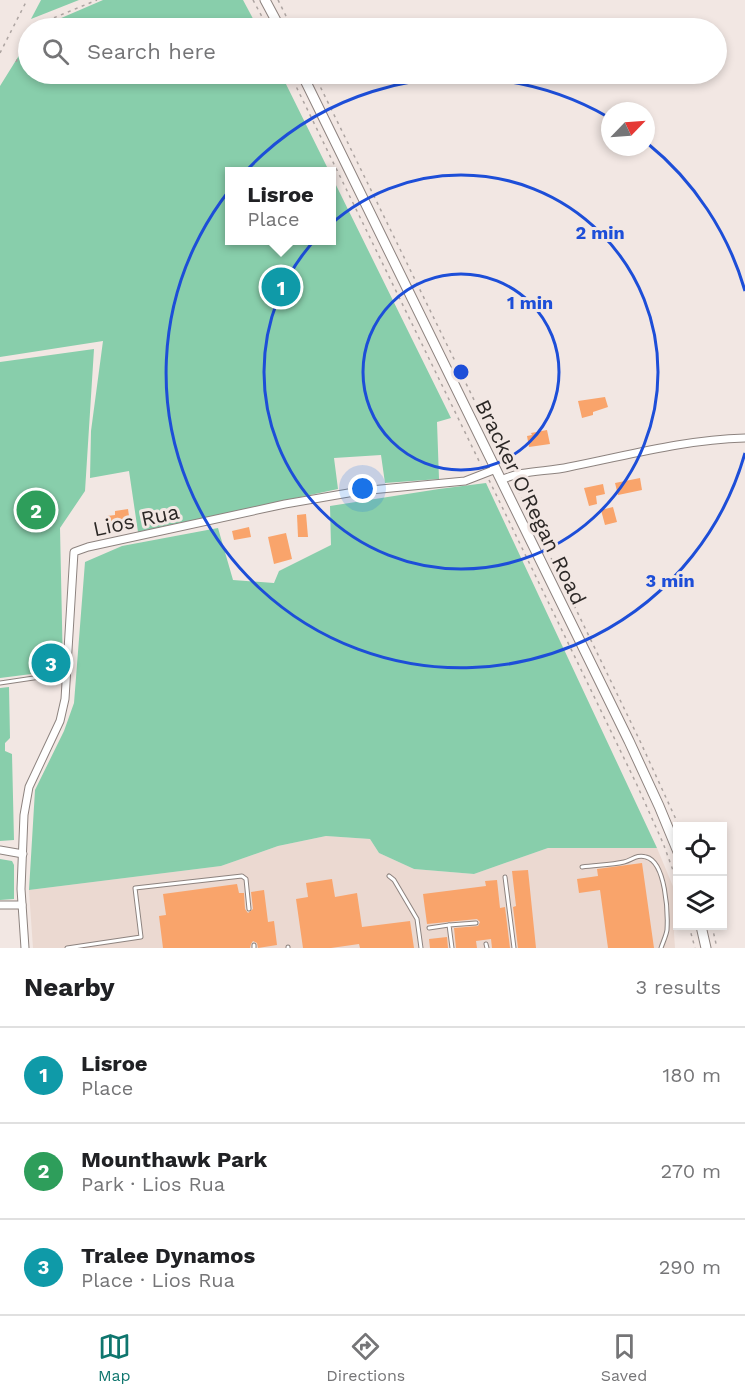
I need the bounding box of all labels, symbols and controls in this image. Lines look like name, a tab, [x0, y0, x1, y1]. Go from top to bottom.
search box	[18, 18, 727, 84]
icon: search	[39, 35, 72, 68]
text: Search here	[87, 39, 216, 64]
north arrow	[601, 102, 655, 156]
popup	[225, 167, 336, 245]
text: Lisroe	[247, 182, 314, 207]
text: Place	[247, 207, 300, 231]
text: 2 min	[575, 222, 625, 243]
pin: 1	[262, 264, 300, 310]
text: 1 min	[507, 292, 553, 313]
centre of rings	[451, 362, 471, 382]
street label: Bracker O'Regan Road	[470, 395, 592, 609]
your location	[348, 474, 377, 503]
pin: 2	[16, 488, 56, 532]
street label: Lios Rua	[91, 499, 182, 541]
text: 3 min	[645, 570, 695, 591]
pin: 3	[32, 640, 70, 686]
map controls	[673, 822, 727, 930]
button: locate	[673, 822, 727, 876]
button: layers	[673, 876, 727, 930]
text: Nearby	[24, 972, 115, 1002]
text: 3 results	[636, 975, 721, 999]
text: Lisroe	[81, 1051, 148, 1076]
text: 1	[39, 1063, 48, 1087]
text: 180 m	[663, 1063, 721, 1087]
text: Place	[81, 1076, 133, 1100]
text: Mounthawk Park	[81, 1147, 267, 1172]
text: 2	[38, 1159, 49, 1183]
text: 270 m	[661, 1159, 721, 1183]
text: Park · Lios Rua	[81, 1172, 225, 1196]
text: Tralee Dynamos	[81, 1243, 255, 1268]
text: 3	[38, 1255, 49, 1279]
text: 290 m	[659, 1255, 721, 1279]
text: Place · Lios Rua	[81, 1268, 235, 1292]
tab: Map	[98, 1330, 131, 1385]
tab: Directions	[326, 1330, 405, 1385]
tab: Saved	[601, 1330, 647, 1385]

